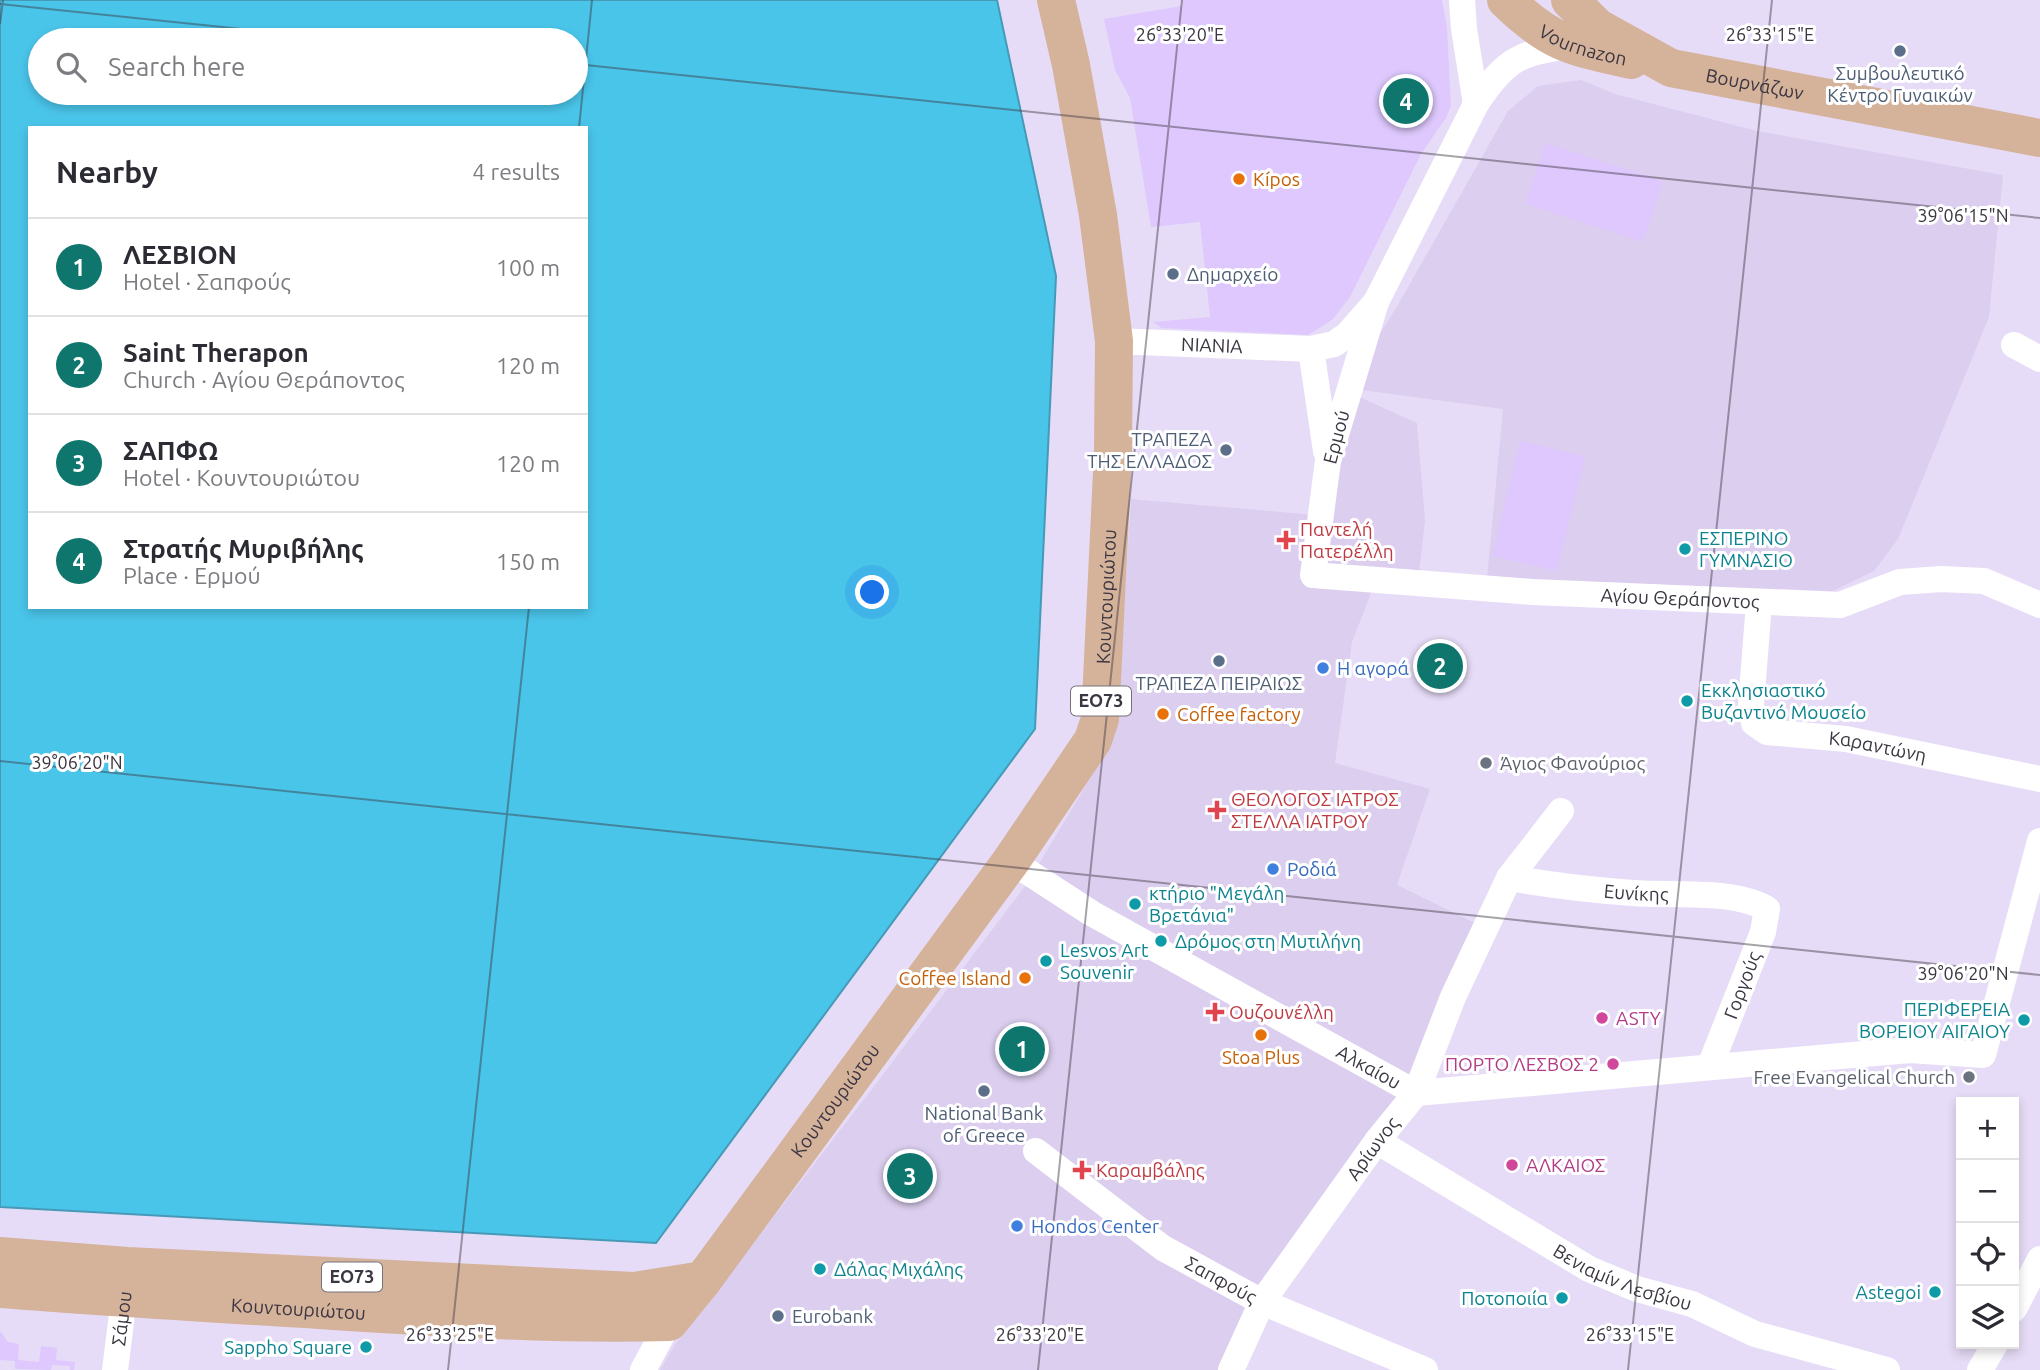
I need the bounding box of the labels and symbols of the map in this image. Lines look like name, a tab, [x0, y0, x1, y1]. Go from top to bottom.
street label: Vournazon	[1535, 20, 1629, 70]
text: 26°33'20"E	[1136, 24, 1224, 44]
text: 26°33'15"E	[1726, 24, 1814, 44]
marker: Συμβουλευτικό Κέντρο Γυναικών	[1892, 43, 1908, 59]
place label: Συμβουλευτικό Κέντρο Γυναικών	[1827, 62, 1973, 106]
street label: Βουρνάζων	[1704, 64, 1805, 104]
pin: 4	[1383, 75, 1429, 127]
place label: Kípos	[1253, 168, 1300, 190]
marker: Kípos	[1231, 171, 1247, 187]
text: 39°06'15"N	[1917, 205, 2009, 225]
place label: Δημαρχείο	[1187, 263, 1278, 285]
marker: Δημαρχείο	[1165, 266, 1181, 282]
street label: NIANIA	[1181, 333, 1244, 357]
street label: Ερμού	[1318, 408, 1354, 466]
place label: ΤΡΑΠΕΖΑ ΤΗΣ ΕΛΛΑΔΟΣ	[1087, 428, 1213, 472]
marker: ΤΡΑΠΕΖΑ ΤΗΣ ΕΛΛΑΔΟΣ	[1218, 442, 1234, 458]
place label: Παντελή Πατερέλλη	[1300, 518, 1394, 562]
place label: ΕΣΠΕΡΙΝΟ ΓΥΜΝΑΣΙΟ	[1699, 527, 1793, 571]
street label: Κουντουριώτου	[1092, 528, 1120, 665]
marker: Παντελή Πατερέλλη	[1278, 532, 1294, 548]
marker: ΕΣΠΕΡΙΝΟ ΓΥΜΝΑΣΙΟ	[1677, 541, 1693, 557]
your location	[855, 575, 889, 609]
street label: Αγίου Θεράποντος	[1600, 584, 1760, 613]
pin: 2	[1417, 640, 1463, 692]
marker: ΤΡΑΠΕΖΑ ΠΕΙΡΑΙΩΣ	[1211, 653, 1227, 669]
place label: Η αγορά	[1337, 657, 1409, 679]
marker: Η αγορά	[1315, 660, 1331, 676]
place label: ΤΡΑΠΕΖΑ ΠΕΙΡΑΙΩΣ	[1136, 672, 1302, 694]
place label: Εκκλησιαστικό Βυζαντινό Μουσείο	[1701, 679, 1866, 723]
road number: ΕΟ73	[1071, 686, 1131, 716]
marker: Εκκλησιαστικό Βυζαντινό Μουσείο	[1679, 693, 1695, 709]
place label: Coffee factory	[1177, 703, 1301, 725]
marker: Coffee factory	[1155, 706, 1171, 722]
street label: Καραντώνη	[1828, 727, 1928, 766]
text: 39°06'20"N	[31, 752, 123, 772]
place label: Άγιος Φανούριος	[1500, 752, 1645, 774]
marker: Άγιος Φανούριος	[1478, 755, 1494, 771]
place label: ΘΕΟΛΟΓΟΣ ΙΑΤΡΟΣ ΣΤΕΛΛΑ ΙΑΤΡΟΥ	[1231, 788, 1399, 832]
marker: ΘΕΟΛΟΓΟΣ ΙΑΤΡΟΣ ΣΤΕΛΛΑ ΙΑΤΡΟΥ	[1209, 802, 1225, 818]
place label: Ροδιά	[1287, 858, 1337, 880]
marker: Ροδιά	[1265, 861, 1281, 877]
street label: Ευνίκης	[1603, 880, 1669, 905]
place label: κτήριο "Μεγάλη Βρετάνια"	[1149, 882, 1284, 926]
marker: κτήριο "Μεγάλη Βρετάνια"	[1127, 896, 1143, 912]
place label: Δρόμος στη Μυτιλήνη	[1175, 930, 1361, 952]
marker: Δρόμος στη Μυτιλήνη	[1153, 933, 1169, 949]
place label: Lesvos Art Souvenir	[1060, 939, 1149, 983]
street label: Γοργούς	[1719, 948, 1765, 1022]
marker: Lesvos Art Souvenir	[1038, 953, 1054, 969]
text: 39°06'20"N	[1917, 963, 2009, 983]
place label: Coffee Island	[899, 967, 1011, 989]
marker: Coffee Island	[1017, 970, 1033, 986]
place label: ΠΕΡΙΦΕΡΕΙΑ ΒΟΡΕΙΟΥ ΑΙΓΑΙΟΥ	[1859, 998, 2011, 1042]
place label: Ουζουνέλλη	[1229, 1001, 1334, 1023]
marker: Ουζουνέλλη	[1207, 1004, 1223, 1020]
place label: ASTY	[1616, 1007, 1661, 1029]
marker: ASTY	[1594, 1010, 1610, 1026]
marker: ΠΕΡΙΦΕΡΕΙΑ ΒΟΡΕΙΟΥ ΑΙΓΑΙΟΥ	[2016, 1012, 2032, 1028]
pin: 1	[999, 1023, 1045, 1075]
marker: Stoa Plus	[1253, 1027, 1269, 1043]
street label: Κουντουριώτου	[786, 1039, 884, 1161]
street label: Αλκαίου	[1333, 1040, 1405, 1093]
place label: Stoa Plus	[1222, 1046, 1300, 1068]
place label: ΠΟΡΤΟ ΛΕΣΒΟΣ 2	[1445, 1053, 1599, 1075]
marker: ΠΟΡΤΟ ΛΕΣΒΟΣ 2	[1605, 1056, 1621, 1072]
place label: Free Evangelical Church	[1753, 1066, 1955, 1088]
marker: Free Evangelical Church	[1961, 1069, 1977, 1085]
marker: National Bank of Greece	[976, 1083, 992, 1099]
place label: National Bank of Greece	[925, 1102, 1044, 1146]
street label: Αρίωνος	[1342, 1112, 1403, 1184]
pin: 3	[887, 1150, 933, 1202]
place label: ΑΛΚΑΙΟΣ	[1526, 1154, 1605, 1176]
marker: ΑΛΚΑΙΟΣ	[1504, 1157, 1520, 1173]
place label: Καραμβάλης	[1096, 1159, 1205, 1181]
marker: Καραμβάλης	[1074, 1162, 1090, 1178]
place label: Hondos Center	[1031, 1215, 1159, 1237]
marker: Hondos Center	[1009, 1218, 1025, 1234]
street label: Βενιαμίν Λεσβίου	[1549, 1239, 1694, 1314]
street label: Σαπφούς	[1182, 1251, 1261, 1308]
place label: Δάλας Μιχάλης	[834, 1258, 963, 1280]
marker: Δάλας Μιχάλης	[812, 1261, 828, 1277]
road number: ΕΟ73	[322, 1262, 382, 1292]
place label: Astegoi	[1856, 1281, 1921, 1303]
marker: Astegoi	[1927, 1284, 1943, 1300]
place label: Ποτοποιία	[1461, 1287, 1548, 1309]
street label: Σάμου	[107, 1290, 136, 1347]
marker: Ποτοποιία	[1554, 1290, 1570, 1306]
street label: Κουντουριώτου	[230, 1294, 367, 1324]
place label: Eurobank	[792, 1305, 873, 1327]
marker: Eurobank	[770, 1308, 786, 1324]
text: 26°33'25"E	[406, 1324, 494, 1344]
text: 26°33'20"E	[996, 1324, 1084, 1344]
text: 26°33'15"E	[1586, 1324, 1674, 1344]
place label: Sappho Square	[224, 1336, 352, 1358]
marker: Sappho Square	[358, 1339, 374, 1355]

